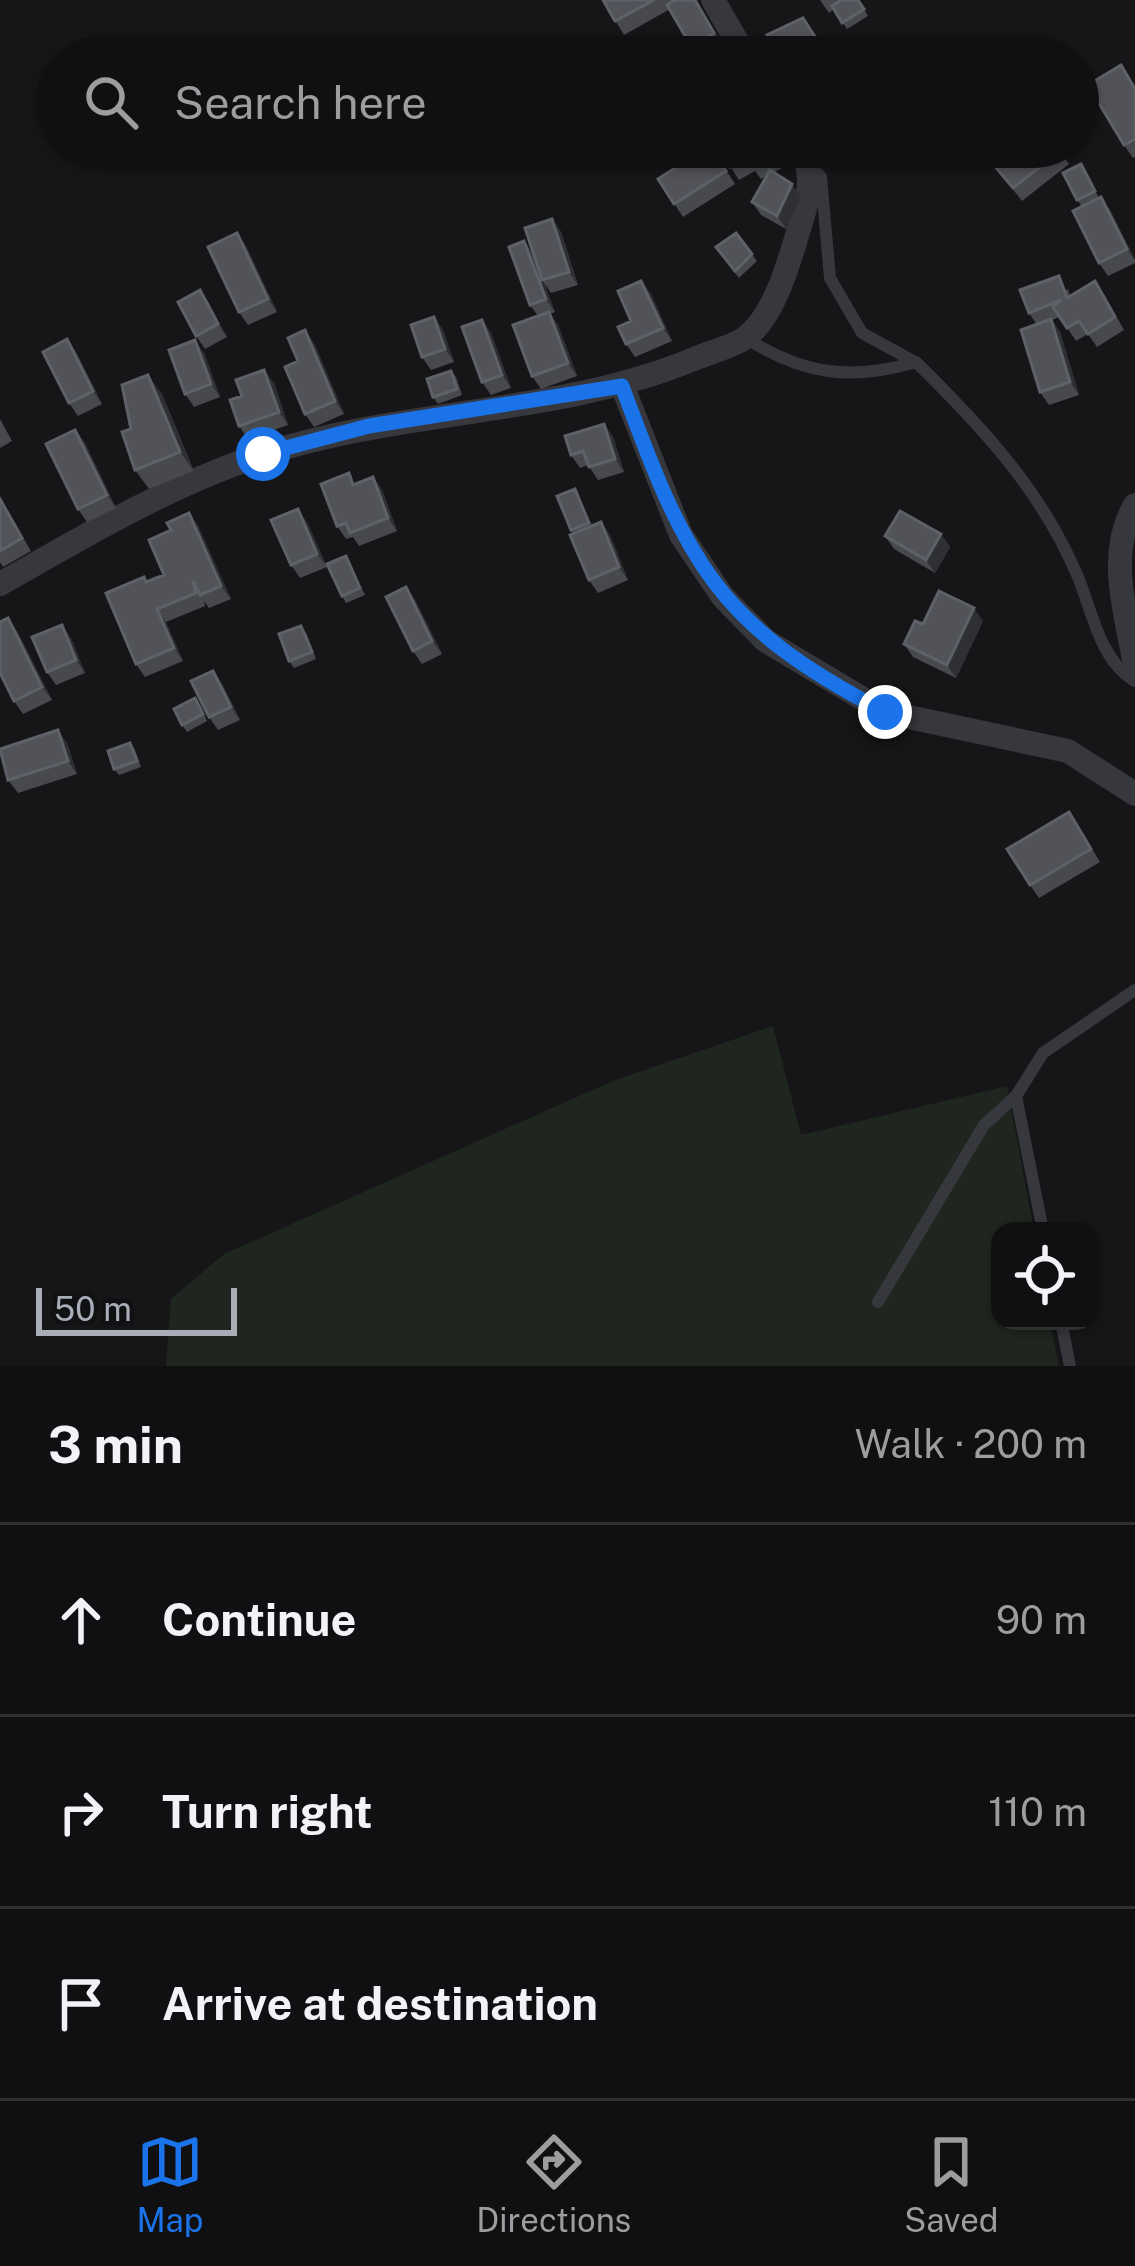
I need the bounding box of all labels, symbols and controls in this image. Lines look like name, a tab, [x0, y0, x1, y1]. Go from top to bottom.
search box	[36, 36, 1099, 168]
icon: search	[78, 69, 144, 135]
text: Search here	[174, 76, 427, 129]
route start	[236, 427, 290, 481]
route end	[858, 685, 912, 739]
map controls	[991, 1222, 1099, 1330]
button: locate	[991, 1222, 1099, 1330]
scale bar	[36, 1282, 237, 1335]
text: 50 m	[54, 1290, 132, 1328]
text: 3 min	[48, 1415, 183, 1474]
text: Walk · 200 m	[855, 1421, 1087, 1467]
icon: ahead	[48, 1587, 114, 1653]
text: Continue	[162, 1593, 356, 1646]
text: 90 m	[996, 1597, 1087, 1643]
icon: right	[48, 1779, 114, 1845]
text: Turn right	[162, 1785, 373, 1838]
text: 110 m	[988, 1789, 1087, 1835]
icon: arrive	[48, 1971, 114, 2037]
text: Arrive at destination	[162, 1977, 598, 2030]
tab: Map	[136, 2129, 203, 2239]
tab: Directions	[476, 2129, 631, 2239]
tab: Saved	[904, 2129, 999, 2239]

